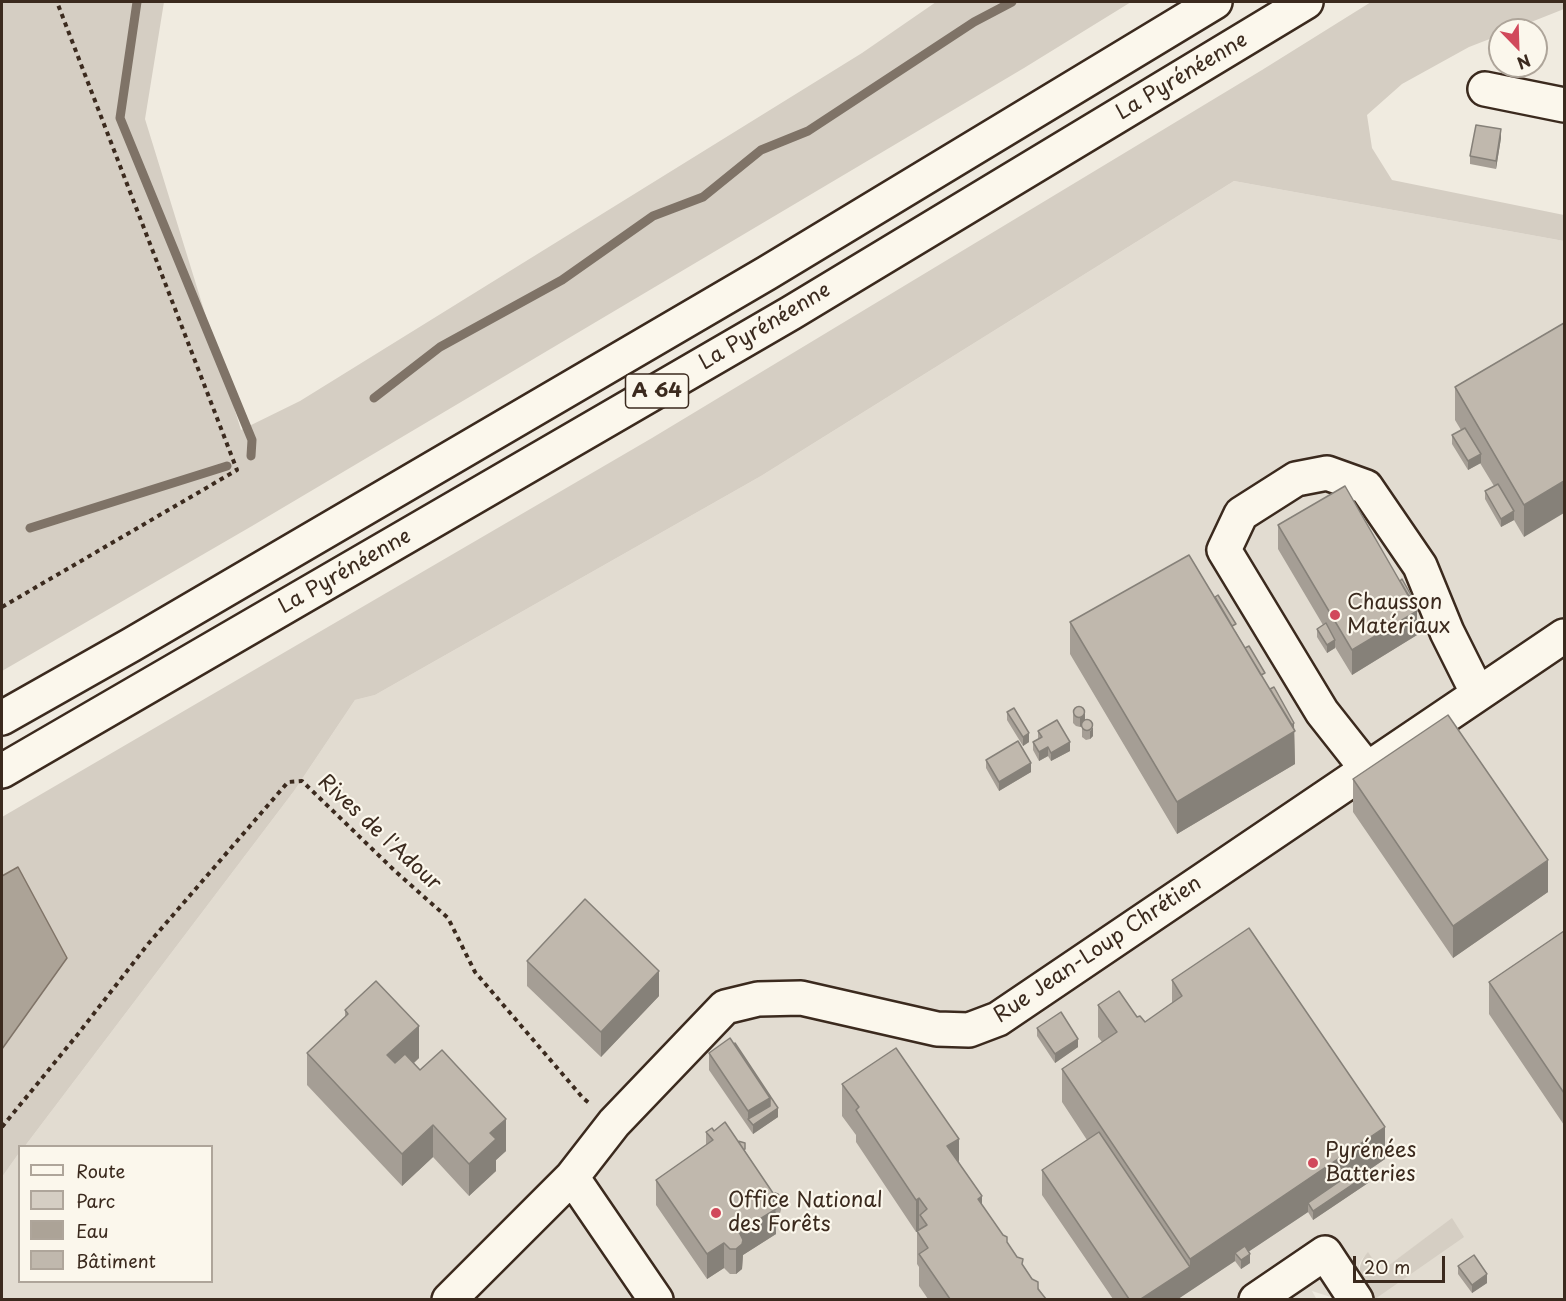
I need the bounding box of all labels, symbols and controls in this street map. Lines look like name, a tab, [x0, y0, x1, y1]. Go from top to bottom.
north arrow	[1488, 18, 1548, 78]
street label: La Pyrénéenne	[1112, 28, 1252, 126]
text: N	[1514, 49, 1535, 76]
street label: La Pyrénéenne	[695, 278, 835, 376]
road number: A 64	[626, 374, 688, 408]
street label: La Pyrénéenne	[274, 524, 416, 620]
place label: Chausson Matériaux	[1347, 590, 1450, 640]
marker: Chausson Matériaux	[1328, 608, 1342, 622]
street label: Rives de l'Adour	[312, 769, 446, 897]
street label: Rue Jean-Loup Chrétien	[990, 871, 1206, 1029]
place label: Pyrénées Batteries	[1325, 1138, 1416, 1188]
legend	[18, 1145, 213, 1283]
marker: Pyrénées Batteries	[1306, 1156, 1320, 1170]
text: Route	[76, 1157, 125, 1184]
text: Parc	[76, 1187, 115, 1214]
place label: Office National des Forêts	[728, 1188, 882, 1238]
marker: Office National des Forêts	[709, 1206, 723, 1220]
text: Eau	[76, 1217, 108, 1244]
scale bar	[1356, 1244, 1448, 1282]
text: Bâtiment	[76, 1247, 156, 1274]
text: 20 m	[1364, 1253, 1410, 1280]

